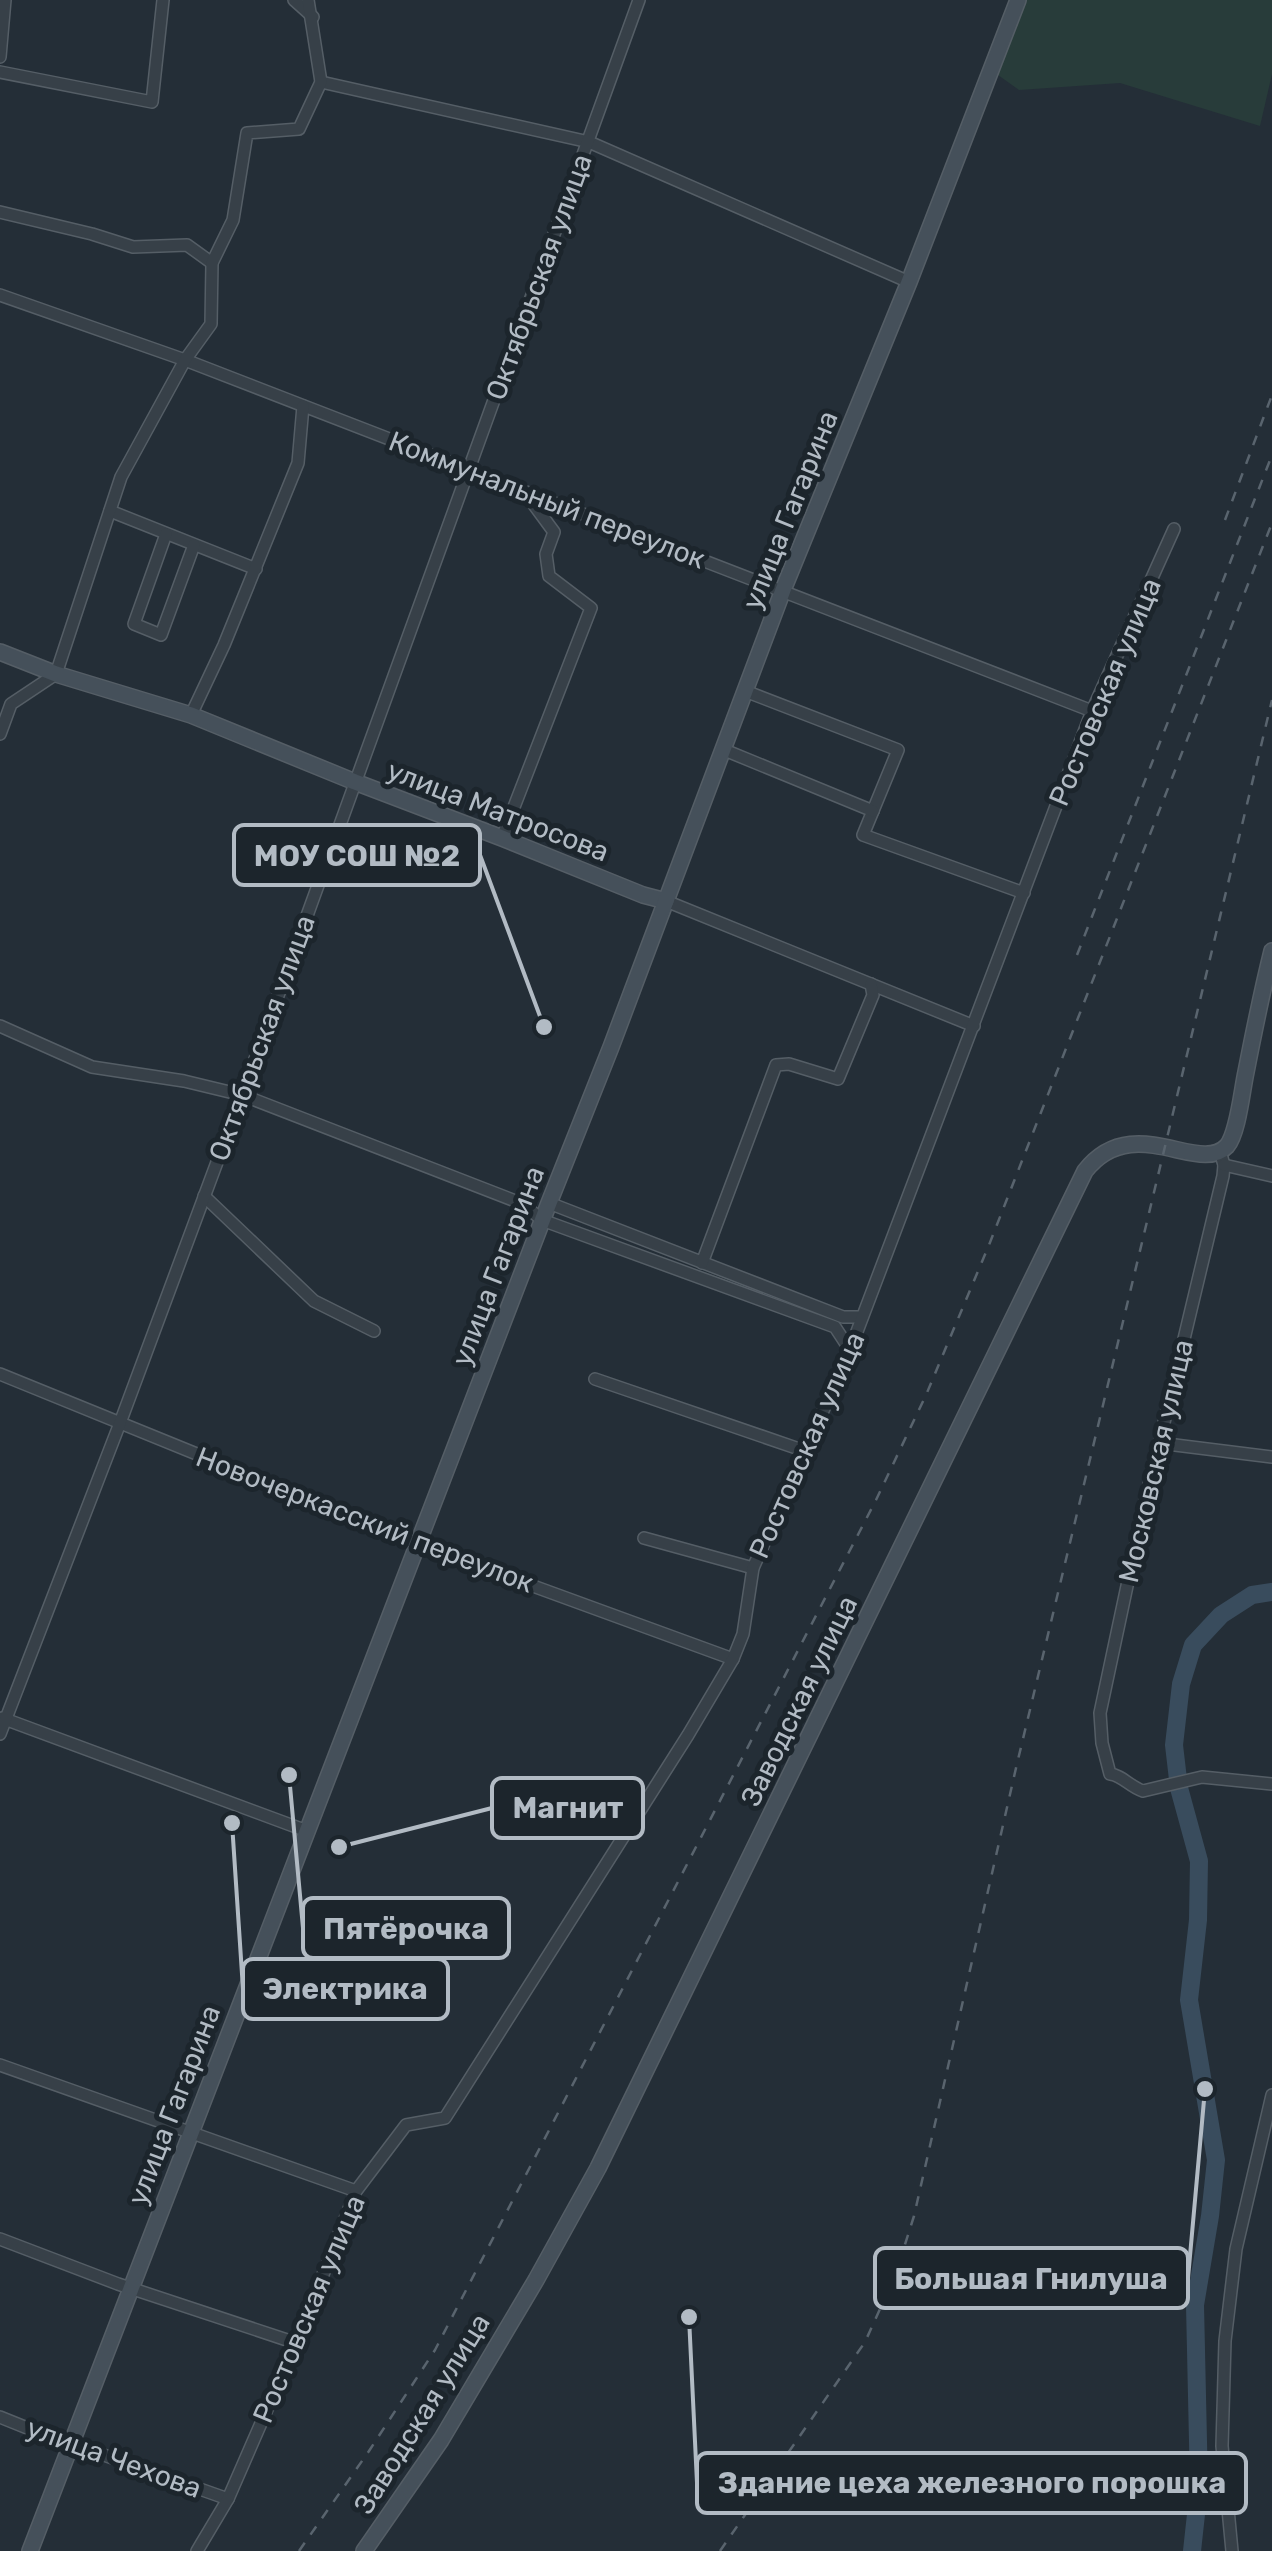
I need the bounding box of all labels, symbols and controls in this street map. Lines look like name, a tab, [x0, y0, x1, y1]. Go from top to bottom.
street label: Октябрьская улица	[479, 150, 599, 404]
street label: улица Гагарина	[735, 406, 845, 614]
street label: Коммунальный переулок	[384, 424, 710, 576]
street label: Ростовская улица	[1042, 573, 1168, 811]
street label: улица Матросова	[382, 754, 614, 868]
callout: МОУ СОШ №2	[234, 825, 480, 885]
text: МОУ СОШ №2	[254, 838, 460, 874]
street label: Октябрьская улица	[202, 911, 322, 1165]
street label: улица Гагарина	[445, 1161, 551, 1371]
street label: Ростовская улица	[742, 1327, 872, 1563]
street label: Московская улица	[1112, 1336, 1200, 1586]
street label: Новочеркасский переулок	[192, 1440, 538, 1600]
street label: Заводская улица	[734, 1590, 864, 1812]
callout: Магнит	[492, 1778, 643, 1838]
text: Магнит	[512, 1790, 624, 1826]
callout: Пятёрочка	[303, 1898, 509, 1958]
text: Пятёрочка	[323, 1911, 489, 1947]
callout: Электрика	[243, 1959, 448, 2019]
text: Электрика	[262, 1971, 428, 2007]
street label: улица Гагарина	[121, 2000, 227, 2210]
street label: Ростовская улица	[246, 2190, 372, 2428]
callout: Большая Гнилуша	[875, 2248, 1188, 2308]
text: Большая Гнилуша	[894, 2261, 1168, 2297]
street label: Заводская улица	[347, 2308, 497, 2520]
street label: улица Чехова	[22, 2411, 206, 2505]
callout: Здание цеха железного порошка	[697, 2453, 1246, 2513]
text: Здание цеха железного порошка	[718, 2465, 1226, 2501]

